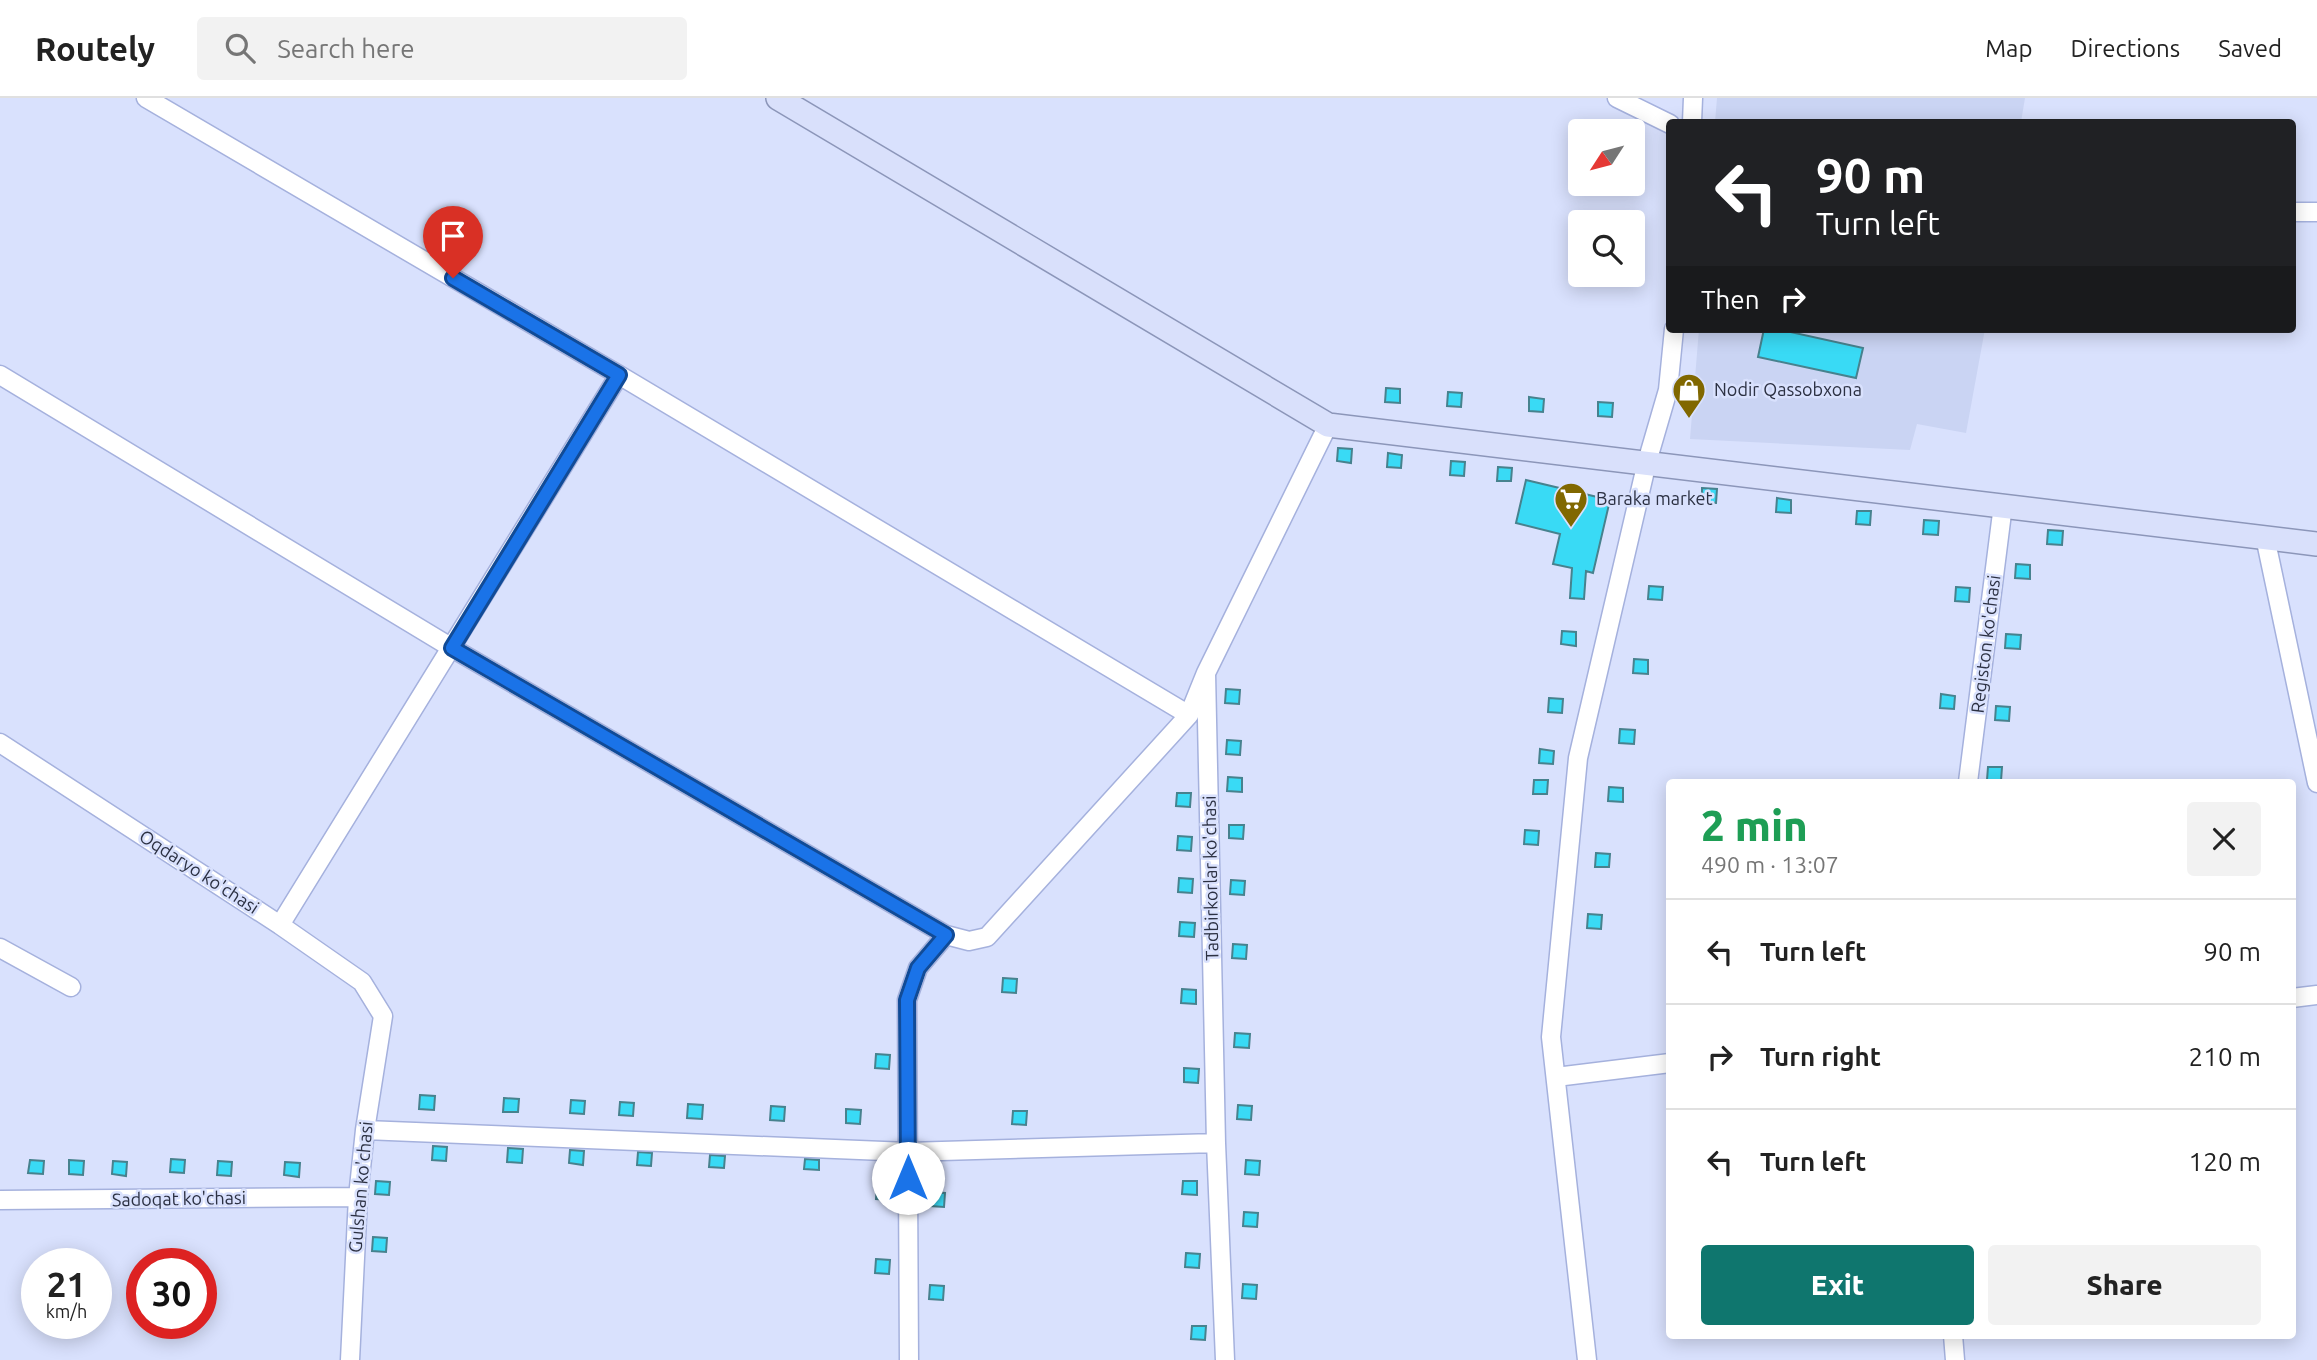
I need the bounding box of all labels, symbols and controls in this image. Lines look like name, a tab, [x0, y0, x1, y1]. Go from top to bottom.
search box	[197, 17, 687, 80]
icon: search	[221, 29, 259, 67]
text: Routely	[35, 30, 155, 67]
text: Search here	[277, 34, 415, 63]
text: Map	[1985, 35, 2032, 62]
text: Directions	[2070, 35, 2180, 62]
text: Saved	[2218, 35, 2282, 62]
north arrow	[1568, 119, 1645, 196]
map controls	[1568, 119, 1645, 287]
icon: left	[1701, 147, 1792, 238]
text: 90 m	[1816, 147, 1925, 202]
text: Turn left	[1816, 205, 1940, 241]
pin	[423, 206, 483, 278]
button: search	[1568, 210, 1645, 287]
icon: arrive	[434, 217, 472, 255]
icon: right	[1774, 280, 1812, 318]
text: Then	[1701, 285, 1760, 314]
shop icon: Nodir Qassobxona	[1670, 371, 1708, 420]
place label: Nodir Qassobxona	[1714, 379, 1862, 400]
supermarket icon: Baraka market	[1552, 480, 1590, 529]
place label: Baraka market	[1596, 488, 1713, 508]
street label: Registon ko'chasi	[1967, 574, 2003, 714]
street label: Tadbirkorlar ko'chasi	[1199, 795, 1221, 961]
text: 2 min	[1701, 802, 1808, 849]
button: close	[2187, 802, 2261, 876]
street label: Oqdaryo ko'chasi	[136, 825, 263, 917]
text: 490 m · 13:07	[1701, 852, 1839, 877]
icon: left	[1701, 933, 1739, 971]
text: Turn left	[1760, 937, 1866, 966]
text: 90 m	[2203, 937, 2261, 966]
icon: right	[1701, 1038, 1739, 1076]
text: Turn right	[1760, 1042, 1881, 1071]
text: 210 m	[2189, 1042, 2261, 1071]
street label: Gulshan ko'chasi	[344, 1120, 376, 1254]
position arrow	[871, 1141, 945, 1215]
icon: left	[1701, 1143, 1739, 1181]
text: Turn left	[1760, 1147, 1866, 1176]
text: 120 m	[2189, 1147, 2261, 1176]
street label: Sadoqat ko'chasi	[112, 1187, 246, 1209]
button: Exit	[1701, 1245, 1974, 1325]
button: Share	[1988, 1245, 2261, 1325]
speed limit sign: 30	[126, 1248, 217, 1339]
text: 21	[47, 1264, 86, 1304]
text: km/h	[46, 1301, 87, 1321]

